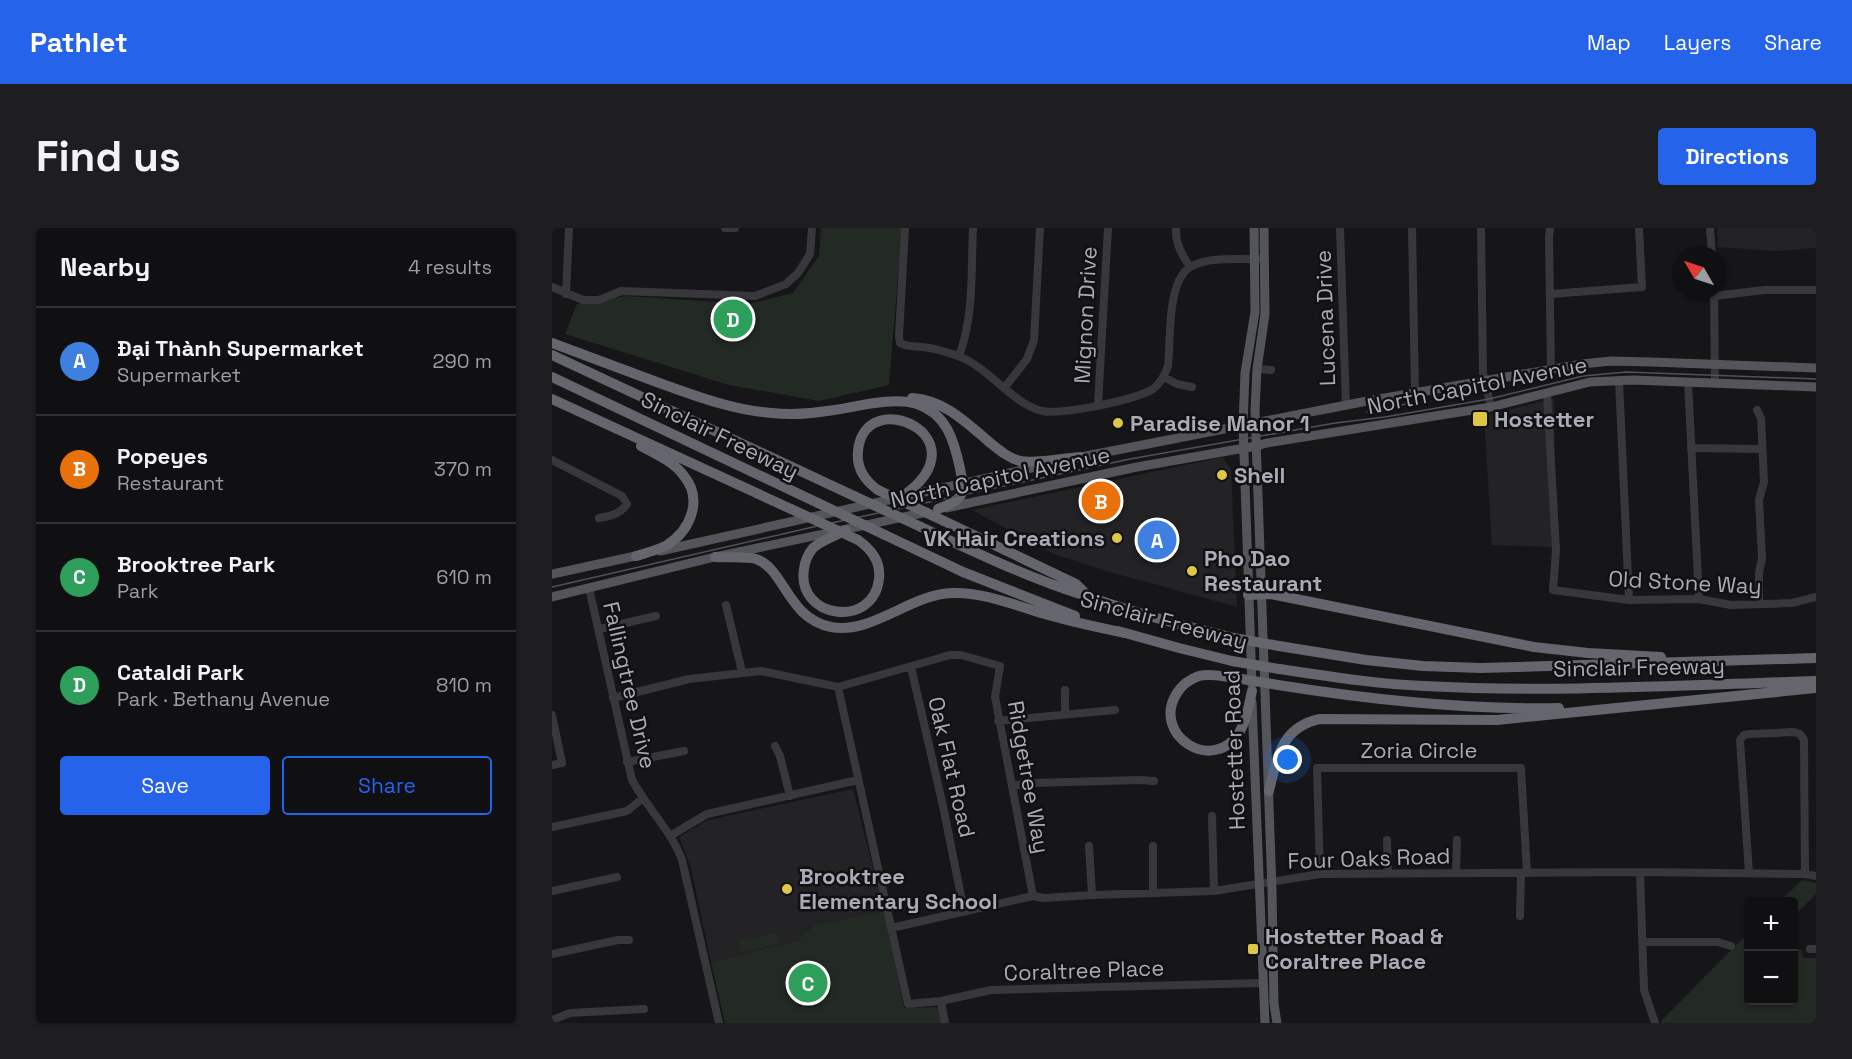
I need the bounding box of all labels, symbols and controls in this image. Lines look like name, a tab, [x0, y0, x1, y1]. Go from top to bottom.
text: Pathlet	[30, 24, 128, 60]
text: Map	[1587, 29, 1631, 56]
text: Layers	[1664, 29, 1731, 56]
text: Share	[1764, 29, 1822, 56]
button: Directions	[1658, 128, 1816, 185]
text: Find us	[36, 130, 181, 183]
street label: Mignon Drive	[1067, 246, 1103, 384]
north arrow	[1672, 246, 1726, 300]
text: Nearby	[60, 250, 150, 284]
street label: Lucena Drive	[1309, 250, 1341, 386]
text: 4 results	[408, 254, 492, 280]
pin: D	[714, 296, 753, 341]
text: Đại Thành Supermarket	[117, 334, 364, 362]
text: A	[73, 348, 86, 374]
text: 290 m	[433, 348, 492, 374]
street label: North Capitol Avenue	[1364, 350, 1590, 420]
text: Supermarket	[117, 362, 241, 388]
street label: Sinclair Freeway	[637, 385, 803, 485]
place label: Hostetter	[1494, 405, 1594, 433]
place label: Paradise Manor 1	[1130, 409, 1310, 437]
marker: Hostetter	[1471, 410, 1489, 428]
marker: Paradise Manor 1	[1111, 416, 1125, 430]
street label: North Capitol Avenue	[888, 440, 1112, 514]
text: Popeyes	[117, 442, 208, 470]
text: B	[73, 456, 86, 482]
text: 370 m	[434, 456, 492, 482]
place label: Shell	[1234, 461, 1285, 489]
marker: Shell	[1215, 468, 1229, 482]
text: Restaurant	[117, 470, 224, 496]
pin: B	[1082, 478, 1120, 524]
pin: A	[1138, 518, 1176, 562]
place label: VK Hair Creations	[923, 524, 1105, 552]
marker: VK Hair Creations	[1110, 531, 1124, 545]
place label: Pho Dao Restaurant	[1204, 544, 1322, 597]
text: Brooktree Park	[117, 550, 276, 578]
text: C	[73, 564, 86, 590]
text: 610 m	[436, 564, 492, 590]
marker: Pho Dao Restaurant	[1185, 564, 1199, 578]
street label: Old Stone Way	[1608, 564, 1762, 600]
text: Park	[117, 578, 159, 604]
street label: Sinclair Freeway	[1077, 584, 1251, 656]
street label: Fallingtree Drive	[597, 599, 663, 771]
street label: Sinclair Freeway	[1553, 652, 1725, 682]
text: Cataldi Park	[117, 658, 244, 686]
street label: Hostetter Road	[1217, 669, 1251, 831]
text: D	[73, 672, 86, 698]
text: 810 m	[436, 672, 492, 698]
text: Park · Bethany Avenue	[117, 686, 330, 712]
street label: Oak Flat Road	[922, 694, 982, 840]
street label: Ridgetree Way	[1002, 698, 1056, 856]
street label: Zoria Circle	[1361, 736, 1477, 764]
your location	[1273, 745, 1302, 774]
button: Save	[60, 756, 270, 815]
button: Share	[282, 756, 492, 815]
street label: Four Oaks Road	[1287, 841, 1451, 875]
place label: Brooktree Elementary School	[799, 862, 998, 915]
marker: Brooktree Elementary School	[780, 882, 794, 896]
map controls	[1744, 897, 1798, 1005]
button: +	[1744, 897, 1798, 951]
place label: Hostetter Road & Coraltree Place	[1265, 922, 1443, 975]
marker: Hostetter Road & Coraltree Place	[1246, 942, 1260, 956]
button: −	[1744, 951, 1798, 1005]
street label: Coraltree Place	[1003, 953, 1165, 987]
pin: C	[788, 960, 828, 1005]

